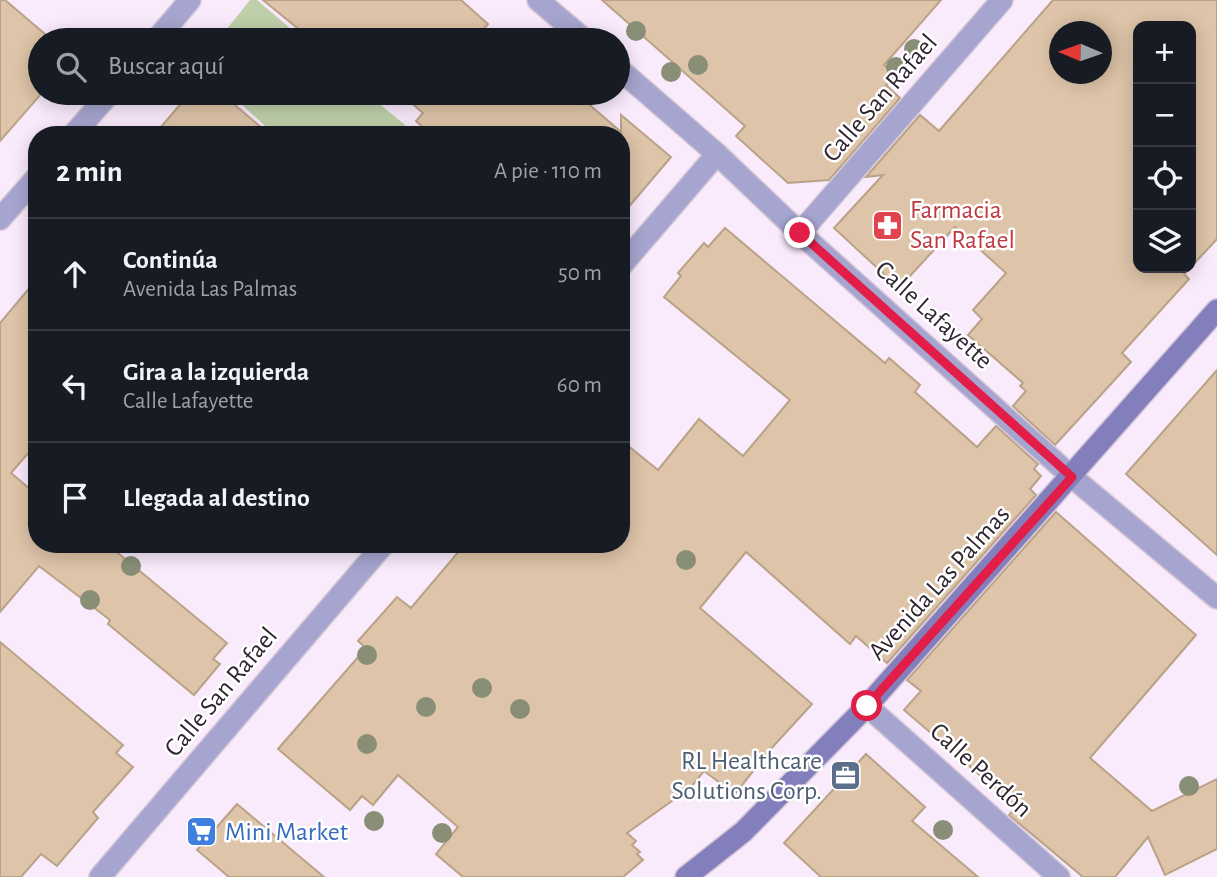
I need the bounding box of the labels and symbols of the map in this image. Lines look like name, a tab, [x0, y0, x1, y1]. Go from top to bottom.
north arrow	[1049, 21, 1112, 84]
street label: Calle San Rafael	[818, 29, 942, 167]
place label: Farmacia San Rafael	[910, 197, 1015, 253]
pharmacy icon: Farmacia San Rafael	[870, 208, 904, 242]
route end	[784, 217, 815, 248]
street label: Calle Lafayette	[871, 256, 997, 374]
street label: Avenida Las Palmas	[863, 501, 1015, 665]
street label: Calle San Rafael	[160, 623, 282, 761]
route start	[851, 690, 882, 721]
street label: Calle Perdón	[925, 718, 1037, 822]
place label: RL Healthcare Solutions Corp.	[672, 748, 822, 804]
office icon: RL Healthcare Solutions Corp.	[828, 759, 862, 793]
supermarket icon: Mini Market	[185, 815, 219, 849]
place label: Mini Market	[225, 819, 348, 845]

